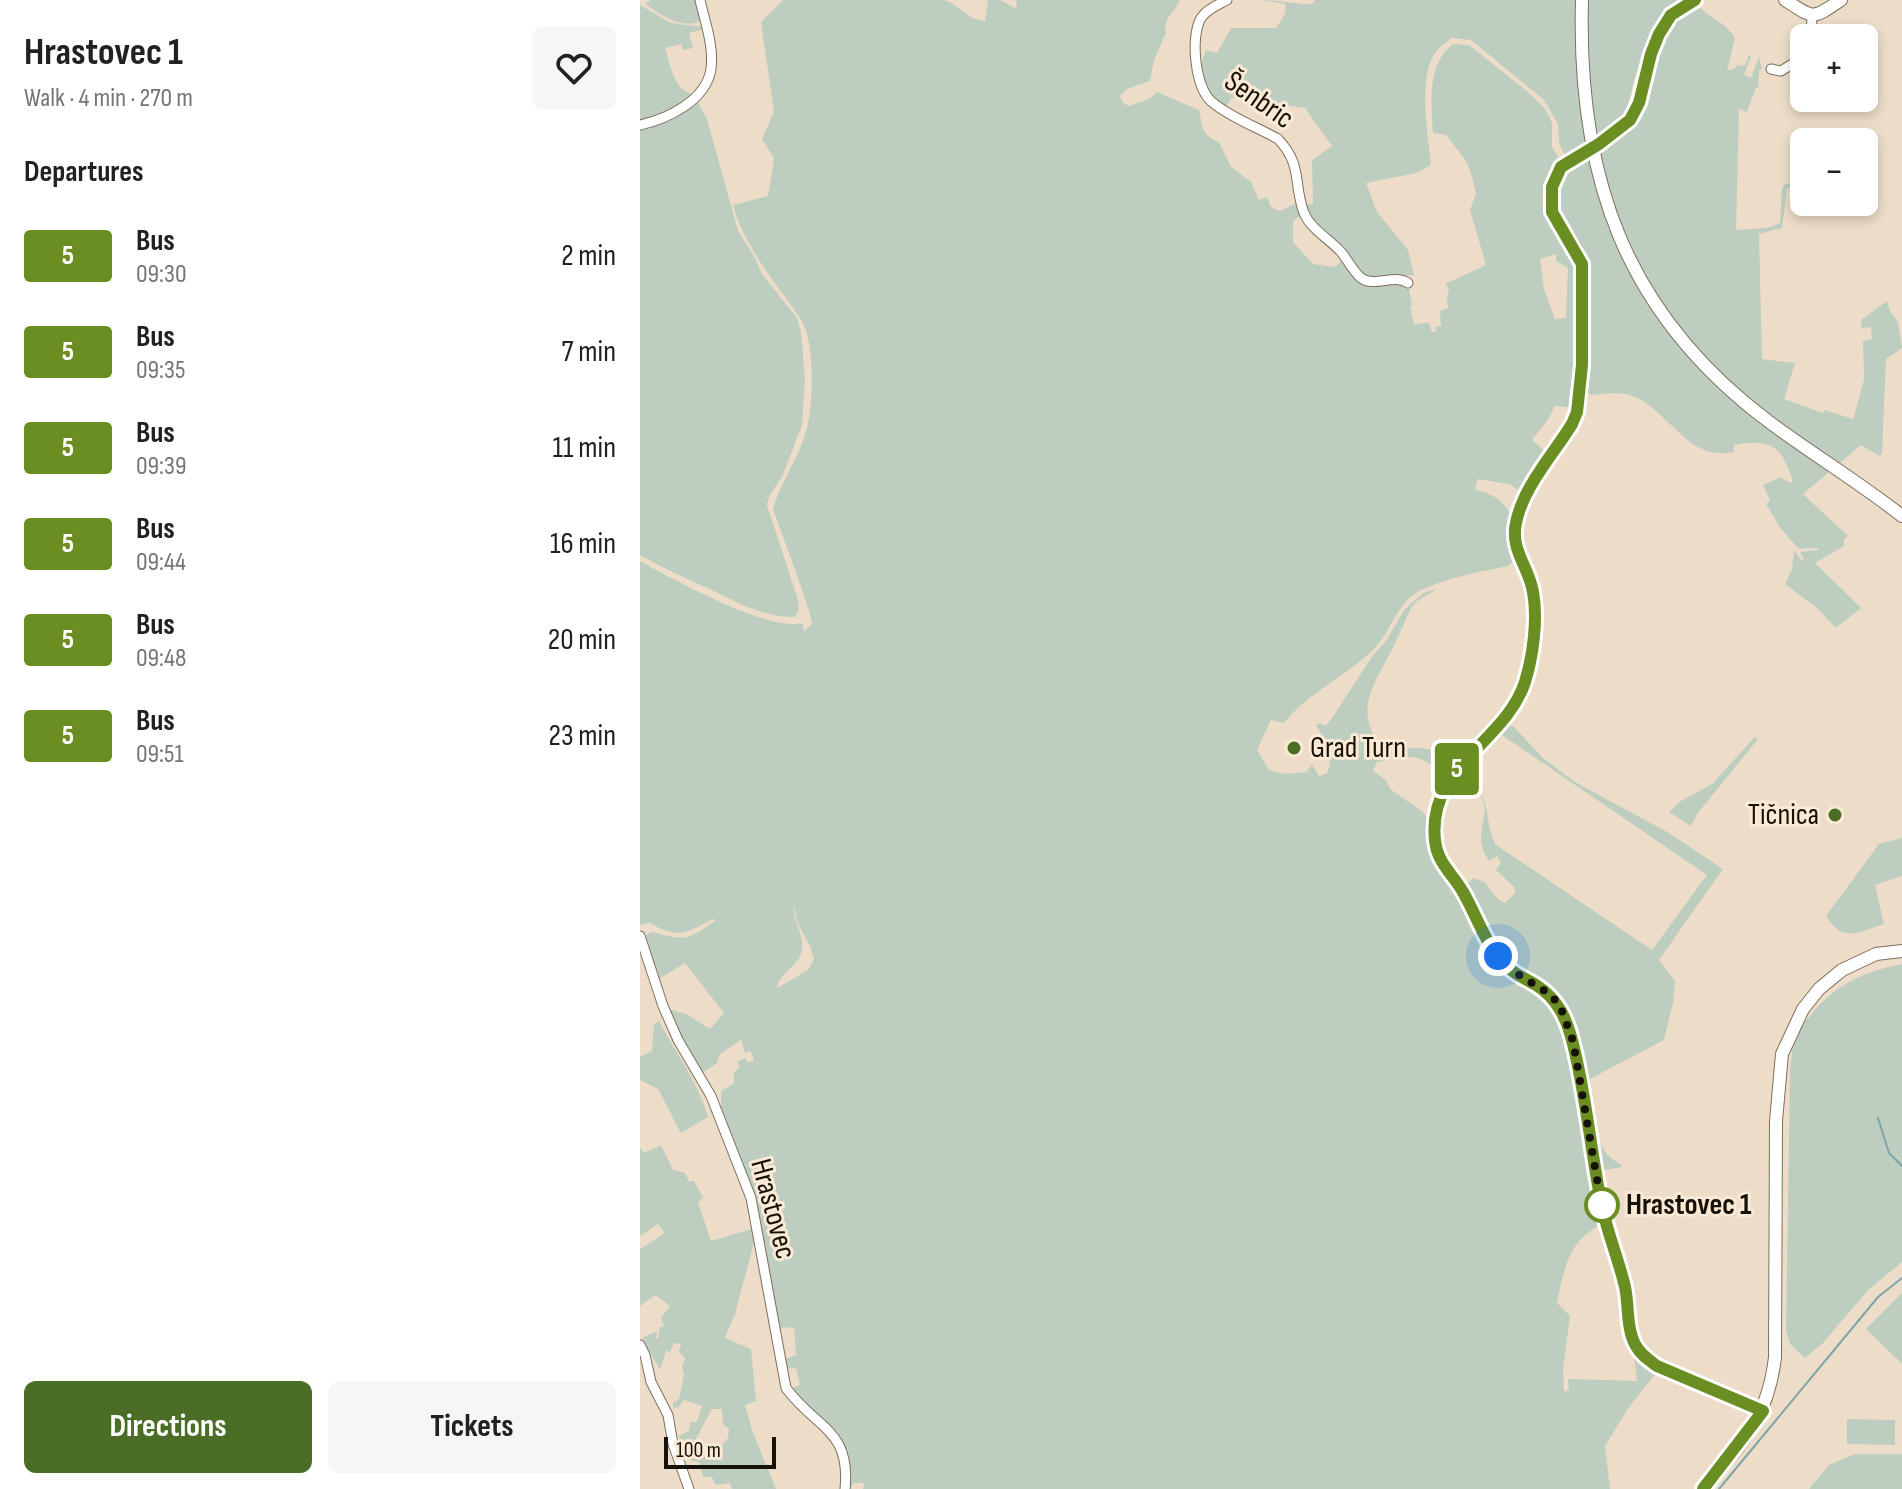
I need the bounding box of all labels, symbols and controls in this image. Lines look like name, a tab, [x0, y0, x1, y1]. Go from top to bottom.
map controls	[1790, 24, 1878, 216]
button: +	[1790, 24, 1878, 112]
button: heart	[532, 26, 616, 110]
text: Hrastovec 1	[24, 30, 183, 75]
street label: Šenbric	[1217, 63, 1301, 137]
text: Walk · 4 min · 270 m	[24, 83, 193, 114]
button: −	[1790, 128, 1878, 216]
text: Departures	[24, 154, 144, 190]
text: Bus	[136, 223, 175, 259]
text: 2 min	[561, 238, 616, 274]
text: 5	[62, 239, 74, 272]
text: 09:30	[136, 259, 187, 290]
text: Bus	[136, 319, 175, 355]
text: 7 min	[562, 334, 616, 370]
text: 5	[62, 335, 74, 368]
text: 09:35	[136, 355, 185, 386]
text: Bus	[136, 415, 175, 451]
text: 11 min	[553, 430, 616, 466]
text: 5	[62, 431, 74, 464]
text: 09:39	[136, 451, 186, 482]
text: Bus	[136, 511, 175, 547]
text: 16 min	[550, 526, 616, 562]
text: 5	[62, 527, 74, 560]
text: 09:44	[136, 547, 186, 578]
text: Bus	[136, 607, 175, 643]
text: 20 min	[548, 622, 616, 658]
text: 5	[62, 623, 74, 656]
text: 09:48	[136, 643, 186, 674]
text: Bus	[136, 703, 175, 739]
text: 23 min	[549, 718, 616, 754]
text: 5	[62, 719, 74, 752]
place label: Grad Turn	[1310, 730, 1406, 766]
text: 09:51	[136, 739, 184, 770]
marker: Grad Turn	[1285, 739, 1303, 757]
line badge: 5	[1431, 743, 1483, 795]
text: 5	[1451, 752, 1463, 785]
place label: Tičnica	[1748, 797, 1819, 833]
marker: Tičnica	[1826, 806, 1844, 824]
your location	[1478, 936, 1518, 976]
street label: Hrastovec	[742, 1155, 804, 1263]
place label: Hrastovec 1	[1626, 1187, 1752, 1223]
marker: Hrastovec 1	[1585, 1188, 1619, 1222]
button: Directions	[24, 1381, 312, 1473]
button: Tickets	[328, 1381, 616, 1473]
scale bar	[664, 1433, 776, 1469]
text: 100 m	[676, 1437, 721, 1464]

